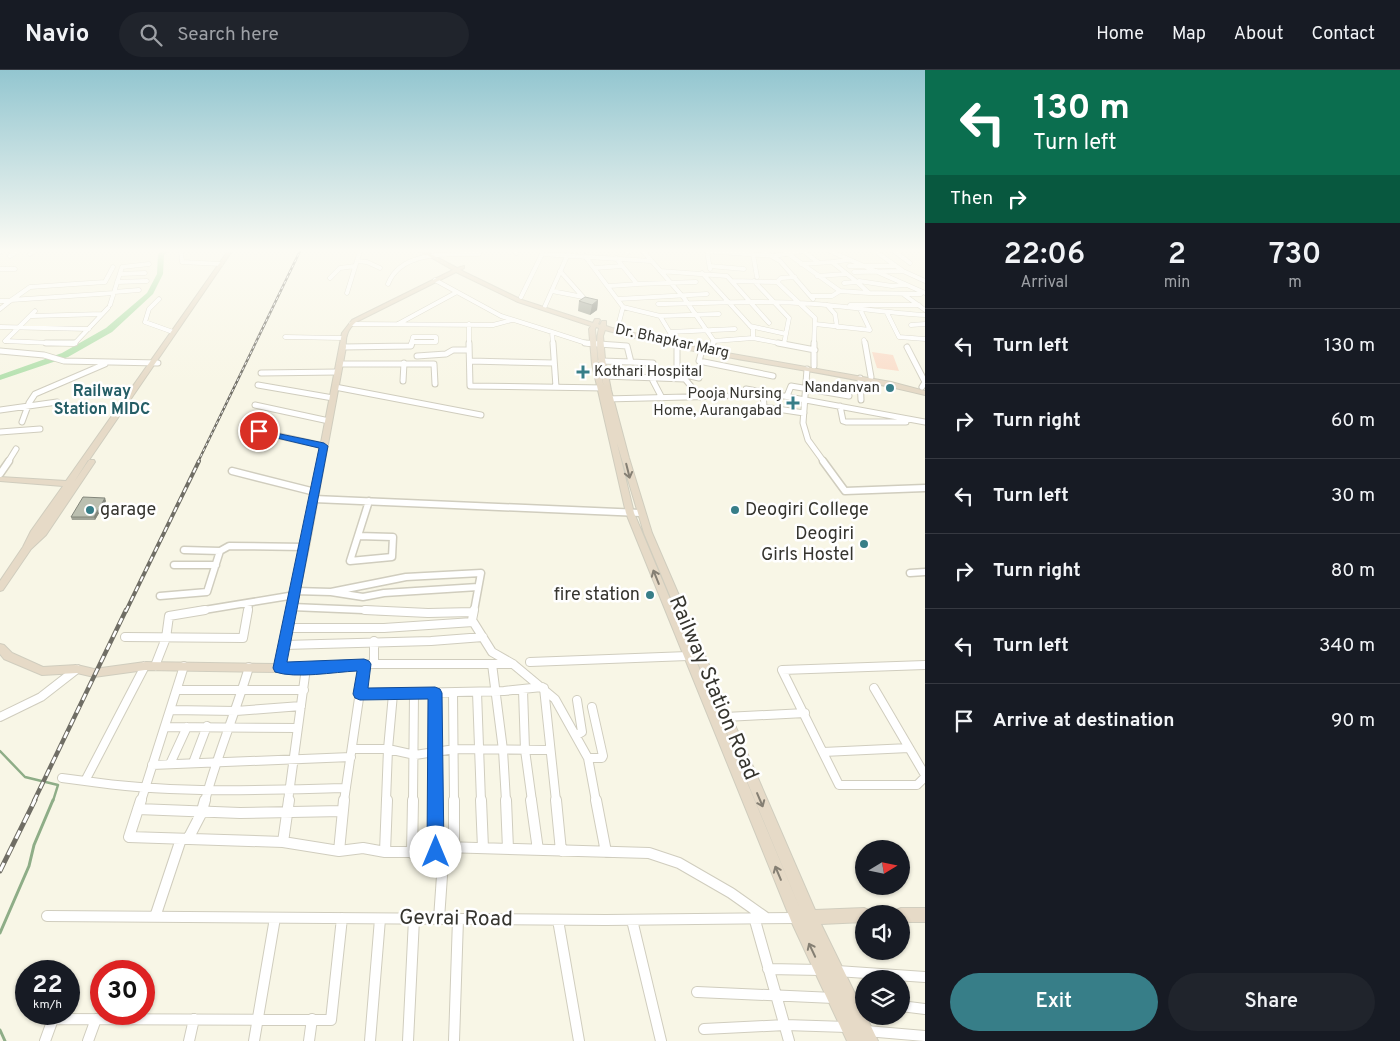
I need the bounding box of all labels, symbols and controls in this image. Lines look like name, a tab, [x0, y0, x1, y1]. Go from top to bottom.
search box	[119, 12, 469, 57]
text: Navio	[25, 20, 89, 50]
icon: search	[137, 21, 165, 49]
text: Search here	[177, 23, 279, 47]
text: Home	[1096, 23, 1144, 46]
text: Map	[1172, 23, 1206, 46]
text: About	[1234, 23, 1283, 46]
text: Contact	[1311, 23, 1375, 46]
text: 130 m	[1033, 87, 1130, 131]
icon: left	[950, 90, 1015, 155]
text: Turn left	[1033, 130, 1116, 157]
icon: right	[1003, 185, 1031, 213]
text: Then	[950, 187, 993, 211]
text: 22:06	[1004, 237, 1085, 274]
text: 2	[1168, 237, 1186, 274]
text: 730	[1269, 237, 1321, 274]
text: Arrival	[1020, 273, 1068, 293]
text: min	[1164, 273, 1190, 293]
text: m	[1288, 273, 1302, 293]
street label: Dr. Bhapkar Marg	[613, 321, 731, 363]
icon: left	[950, 332, 978, 360]
text: Turn left	[993, 334, 1069, 358]
text: 130 m	[1324, 334, 1375, 358]
place label: Kothari Hospital	[594, 363, 702, 382]
marker: Kothari Hospital	[576, 365, 590, 379]
place label: Nandanvan	[804, 379, 880, 398]
district label: Railway Station MIDC	[54, 382, 150, 420]
marker: Nandanvan	[884, 382, 896, 394]
place label: Pooja Nursing Home, Aurangabad	[653, 385, 782, 421]
marker: Pooja Nursing Home, Aurangabad	[786, 396, 800, 410]
icon: right	[950, 407, 978, 435]
text: Turn right	[993, 409, 1081, 433]
text: 60 m	[1331, 409, 1375, 433]
pin	[238, 410, 280, 452]
icon: arrive	[245, 417, 273, 445]
one-way arrow	[624, 462, 634, 478]
icon: left	[950, 482, 978, 510]
text: Turn left	[993, 484, 1069, 508]
text: 30 m	[1331, 484, 1375, 508]
place label: garage	[100, 499, 156, 522]
place label: Deogiri College	[745, 499, 869, 522]
marker: garage	[84, 504, 96, 516]
marker: Deogiri College	[729, 504, 741, 516]
place label: Deogiri Girls Hostel	[761, 523, 854, 567]
marker: Deogiri Girls Hostel	[858, 538, 870, 550]
icon: right	[950, 557, 978, 585]
text: Turn right	[993, 559, 1081, 583]
text: 80 m	[1331, 559, 1375, 583]
one-way arrow	[651, 570, 660, 585]
place label: fire station	[554, 584, 640, 607]
marker: fire station	[644, 589, 656, 601]
street label: Railway Station Road	[662, 592, 764, 784]
icon: left	[950, 632, 978, 660]
text: Turn left	[993, 634, 1069, 658]
text: 340 m	[1319, 634, 1375, 658]
icon: arrive	[950, 707, 978, 735]
text: Arrive at destination	[993, 709, 1174, 733]
text: 90 m	[1331, 709, 1375, 733]
one-way arrow	[756, 792, 766, 807]
position arrow	[409, 825, 461, 877]
north arrow	[855, 840, 910, 895]
map controls	[855, 840, 910, 1025]
one-way arrow	[773, 866, 783, 881]
street label: Gevrai Road	[399, 905, 513, 933]
button: sound	[855, 905, 910, 960]
one-way arrow	[806, 943, 816, 958]
speed limit sign: 30	[90, 960, 155, 1025]
text: 22	[32, 970, 63, 1002]
button: layers	[855, 970, 910, 1025]
button: Exit	[950, 973, 1158, 1031]
button: Share	[1168, 973, 1375, 1031]
text: km/h	[33, 997, 62, 1013]

